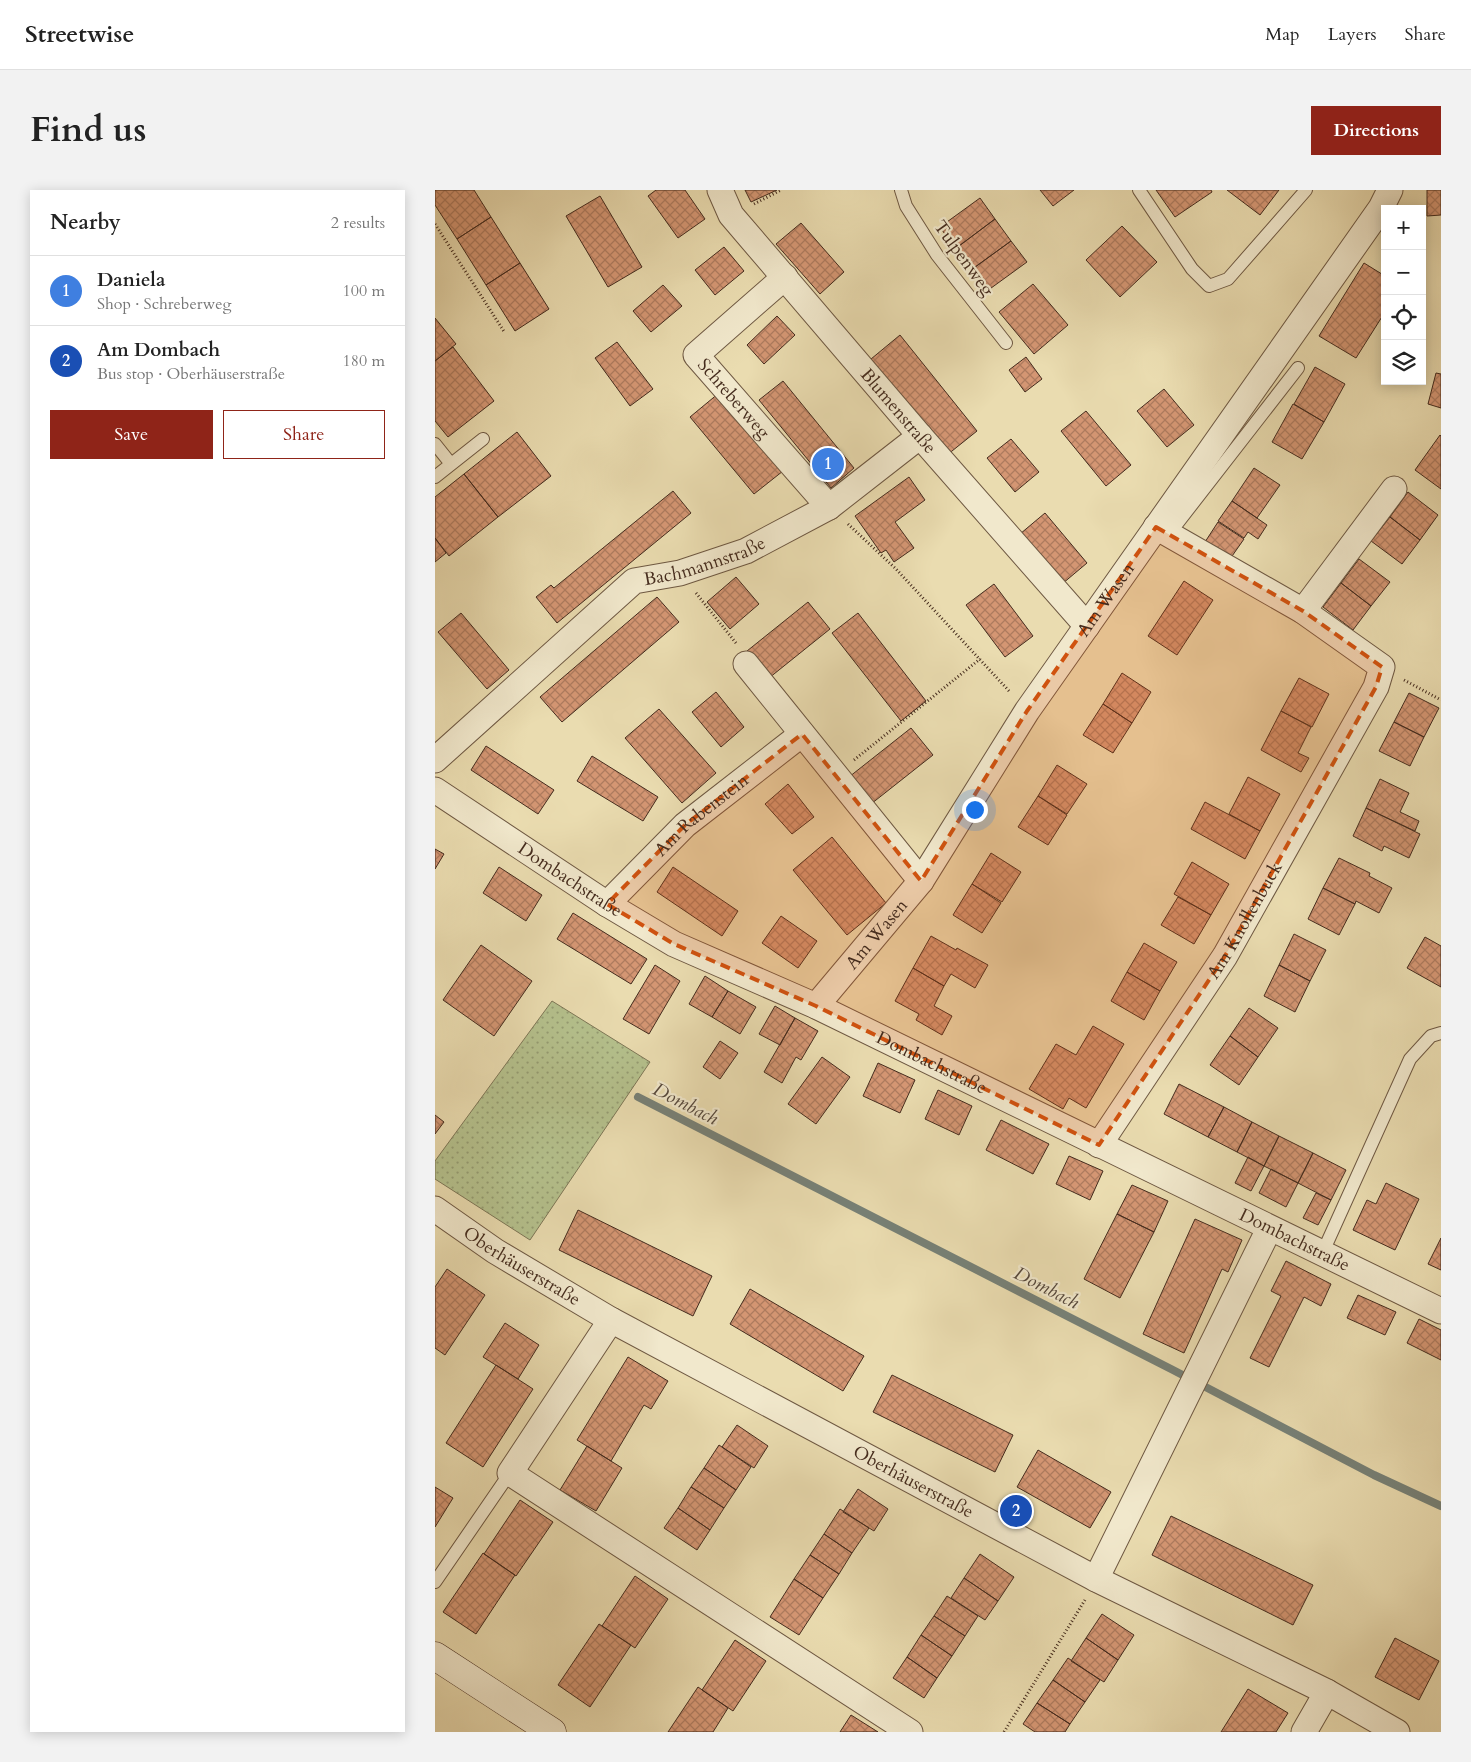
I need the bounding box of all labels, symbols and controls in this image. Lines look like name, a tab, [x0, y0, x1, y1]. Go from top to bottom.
text: Streetwise	[25, 18, 134, 51]
text: Map	[1265, 22, 1300, 47]
text: Layers	[1328, 22, 1377, 47]
text: Share	[1405, 22, 1446, 47]
text: Find us	[30, 106, 146, 154]
button: Directions	[1311, 106, 1441, 155]
map controls	[1381, 205, 1426, 385]
button: +	[1381, 205, 1426, 250]
text: Nearby	[50, 208, 121, 237]
text: 2 results	[331, 212, 385, 234]
street label: Tulpenweg	[928, 215, 1000, 302]
button: −	[1381, 250, 1426, 295]
text: Daniela	[97, 267, 165, 293]
text: 1	[62, 280, 70, 302]
text: 100 m	[343, 280, 385, 302]
text: Shop · Schreberweg	[97, 293, 232, 315]
button: locate	[1381, 295, 1426, 340]
text: Am Dombach	[97, 337, 220, 363]
button: layers	[1381, 340, 1426, 385]
text: 2	[62, 350, 70, 372]
text: 180 m	[343, 350, 385, 372]
street label: Schreberweg	[692, 353, 776, 445]
text: Bus stop · Oberhäuserstraße	[97, 363, 285, 385]
street label: Blumenstraße	[854, 363, 942, 459]
button: Save	[50, 410, 213, 459]
button: Share	[223, 410, 385, 459]
pin: 1	[812, 445, 844, 483]
street label: Bachmannstraße	[642, 531, 770, 592]
street label: Am Wasen	[1071, 557, 1141, 642]
street label: Am Rabenstein	[649, 768, 755, 862]
your location	[962, 797, 988, 823]
street label: Dombachstraße	[513, 836, 627, 923]
street label: Am Knollenbuck	[1201, 857, 1289, 984]
street label: Am Wasen	[840, 893, 914, 975]
street label: Dombachstraße	[872, 1025, 991, 1100]
water label: Dombach	[648, 1076, 723, 1131]
street label: Dombachstraße	[1235, 1202, 1354, 1278]
street label: Oberhäuserstraße	[458, 1221, 585, 1312]
water label: Dombach	[1009, 1260, 1084, 1315]
street label: Oberhäuserstraße	[848, 1439, 978, 1524]
pin: 2	[1000, 1492, 1032, 1530]

